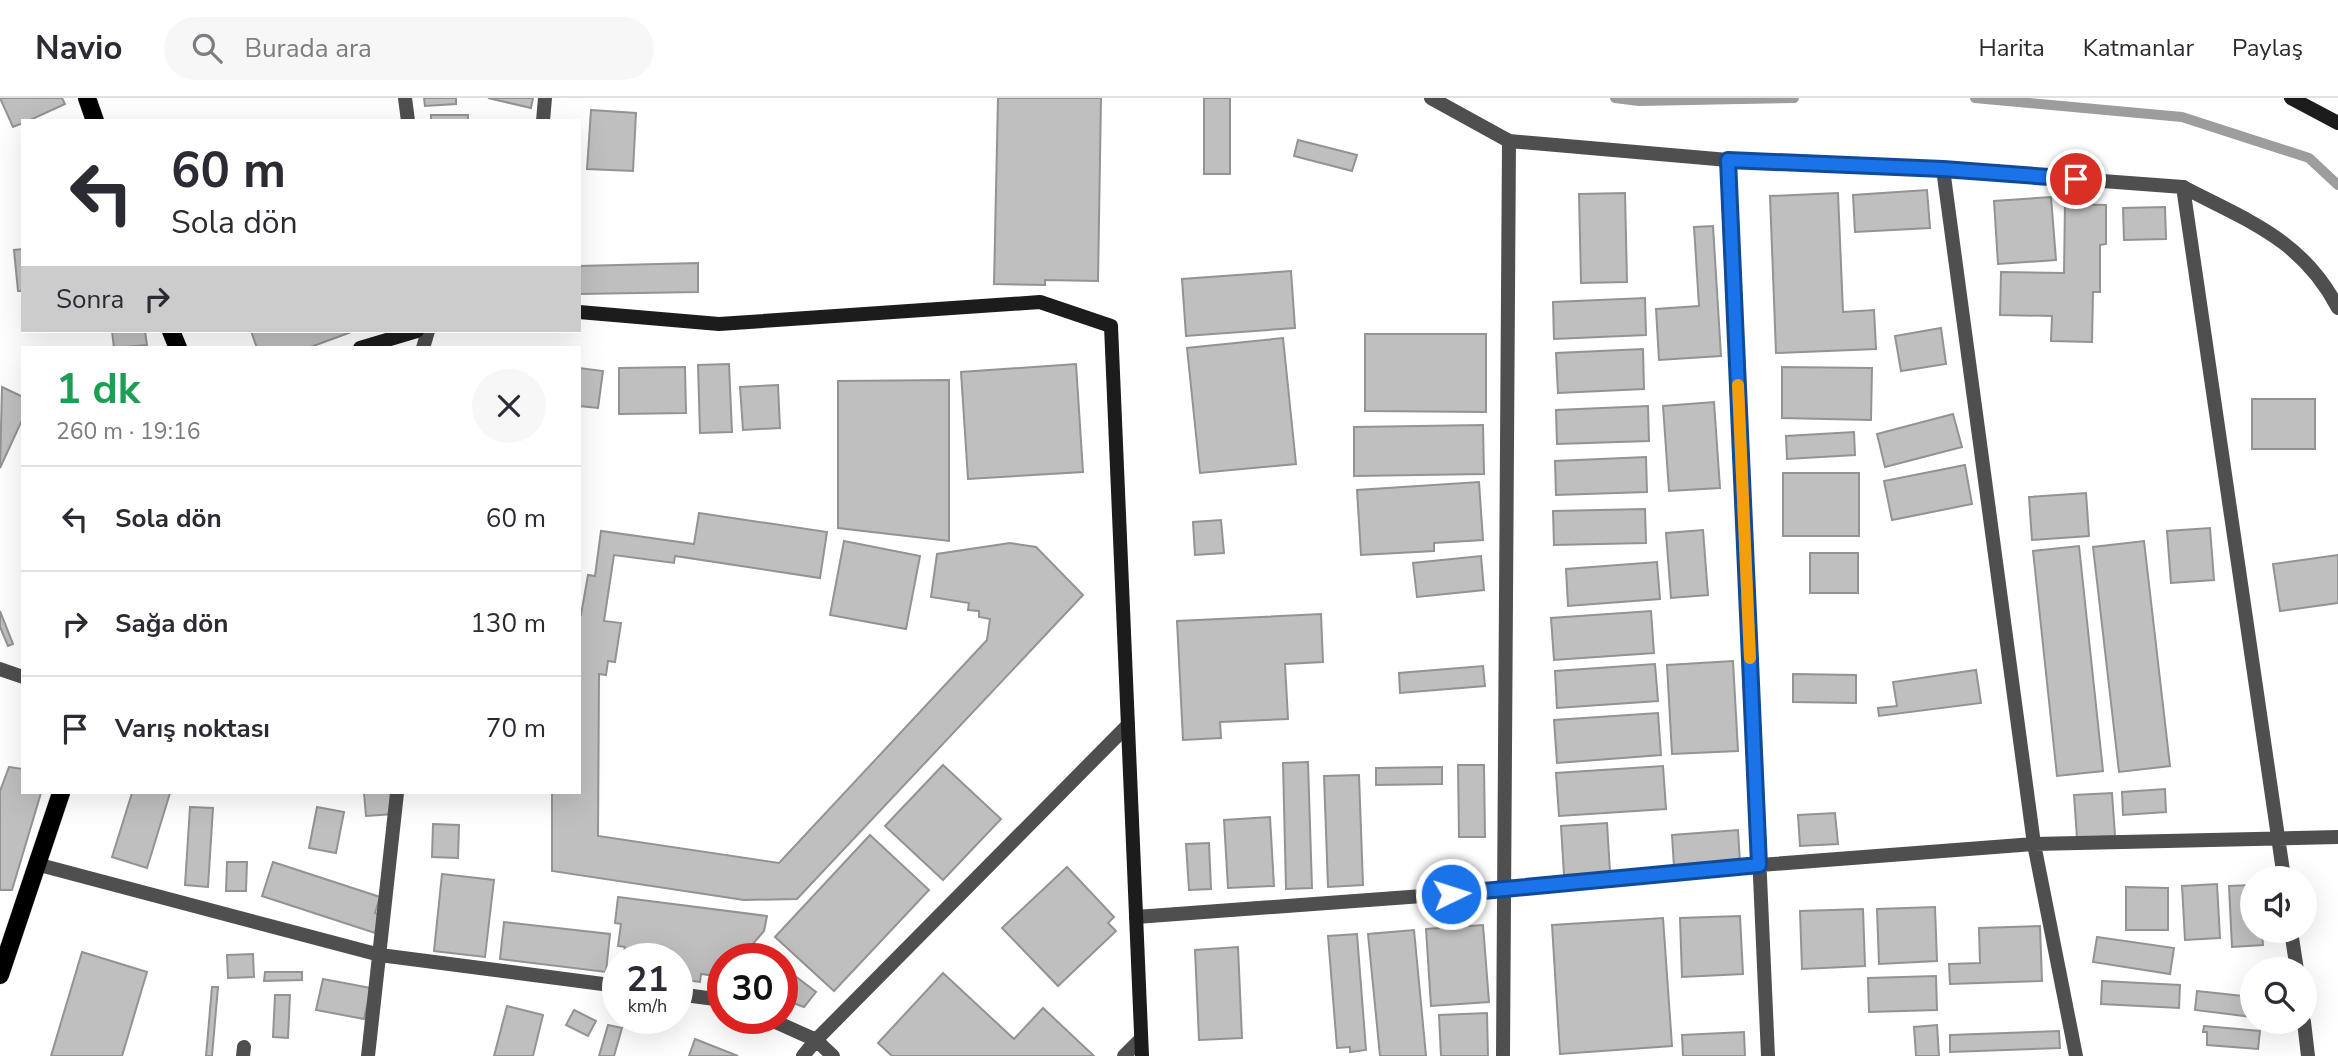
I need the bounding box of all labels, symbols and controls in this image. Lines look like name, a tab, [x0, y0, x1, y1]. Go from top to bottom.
search box	[164, 17, 654, 80]
text: Navio	[35, 26, 122, 71]
icon: search	[188, 29, 226, 67]
text: Burada ara	[244, 31, 372, 66]
text: Harita	[1978, 32, 2045, 64]
text: Katmanlar	[2083, 32, 2194, 64]
text: Paylaş	[2232, 32, 2303, 64]
text: 60 m	[171, 137, 286, 204]
icon: left	[56, 147, 147, 238]
pin	[2046, 149, 2106, 209]
icon: arrive	[2057, 160, 2095, 198]
text: Sola dön	[171, 201, 298, 244]
icon: right	[138, 280, 176, 318]
text: Sonra	[56, 282, 124, 317]
text: 1 dk	[56, 361, 140, 418]
button: close	[472, 369, 546, 443]
text: 260 m · 19:16	[56, 416, 201, 447]
icon: left	[56, 500, 94, 538]
text: Sola dön	[115, 501, 222, 536]
text: 60 m	[486, 501, 546, 536]
icon: right	[56, 605, 94, 643]
text: Sağa dön	[115, 606, 228, 641]
text: 130 m	[470, 606, 546, 641]
icon: arrive	[56, 710, 94, 748]
text: Varış noktası	[115, 711, 270, 746]
text: 70 m	[486, 711, 546, 746]
position arrow	[1414, 857, 1488, 931]
map controls	[2240, 866, 2317, 1034]
button: sound	[2240, 866, 2317, 943]
speed limit sign: 30	[707, 943, 798, 1034]
text: 21	[626, 956, 669, 1003]
button: search	[2240, 957, 2317, 1034]
text: km/h	[628, 994, 667, 1018]

